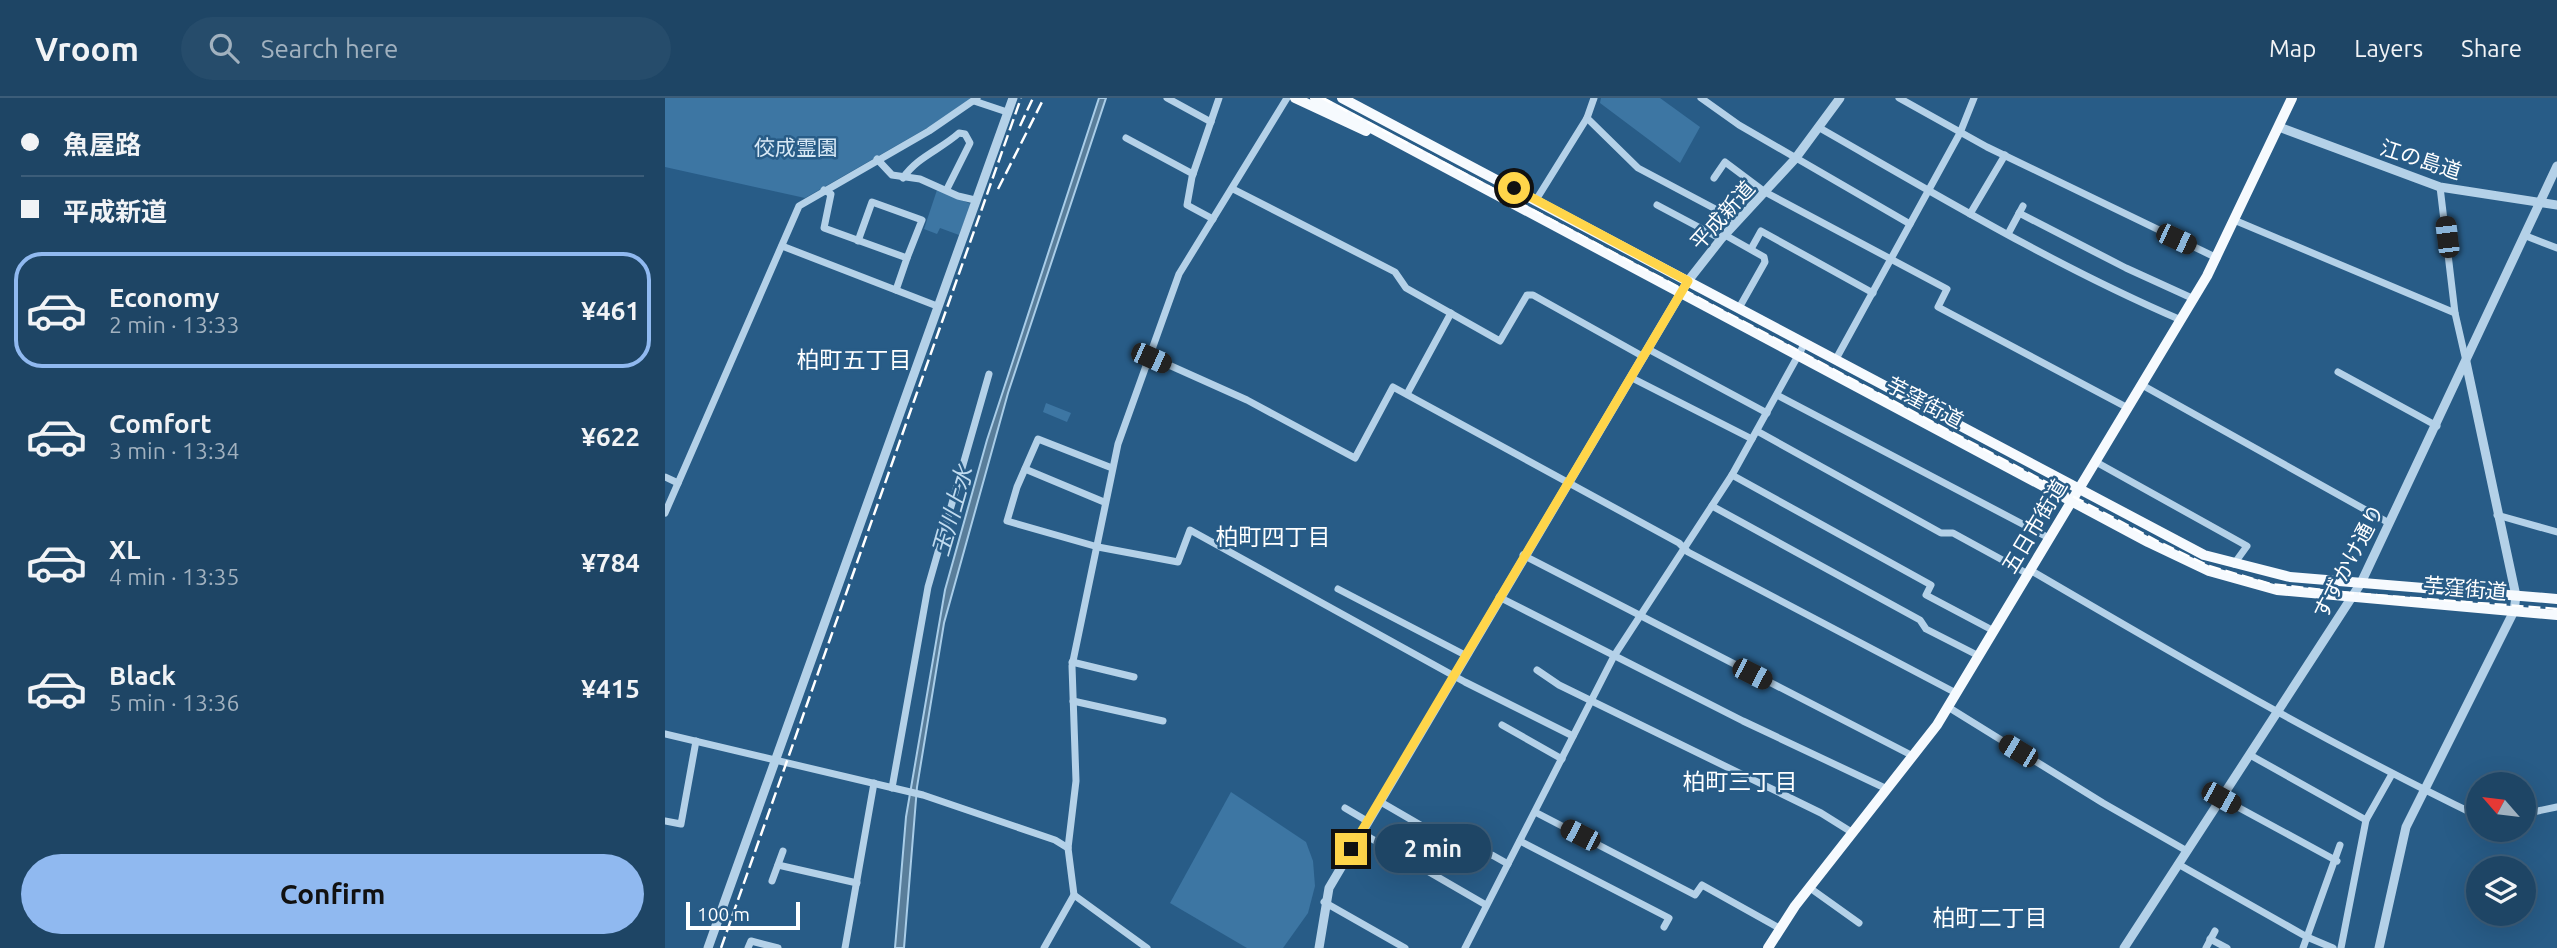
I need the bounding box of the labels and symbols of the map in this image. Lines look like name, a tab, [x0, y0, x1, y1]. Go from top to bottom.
park label: 佼成霊園	[754, 135, 838, 159]
street label: 江の島道	[2377, 135, 2465, 183]
route start	[1498, 172, 1530, 204]
street label: 平成新道	[1685, 176, 1759, 254]
car	[2435, 215, 2460, 259]
car	[2153, 221, 2200, 257]
car	[1128, 340, 1175, 376]
district label: 柏町五丁目	[797, 347, 912, 372]
street label: 芋窪街道	[1882, 372, 1968, 432]
water label: 玉川上水	[927, 460, 978, 559]
street label: 五日市街道	[1997, 475, 2071, 577]
street label: すずかけ通り	[2308, 500, 2388, 622]
district label: 柏町四丁目	[1216, 524, 1331, 549]
street label: 芋窪街道	[2422, 572, 2508, 604]
car	[1729, 655, 1776, 693]
car	[1995, 731, 2042, 771]
district label: 柏町三丁目	[1683, 769, 1798, 794]
north arrow	[2466, 772, 2536, 842]
car	[2198, 779, 2245, 817]
car	[1557, 816, 1604, 854]
callout: 2 min	[1375, 824, 1491, 874]
route end	[1335, 833, 1367, 865]
scale bar	[686, 899, 800, 931]
district label: 柏町二丁目	[1933, 905, 2048, 930]

